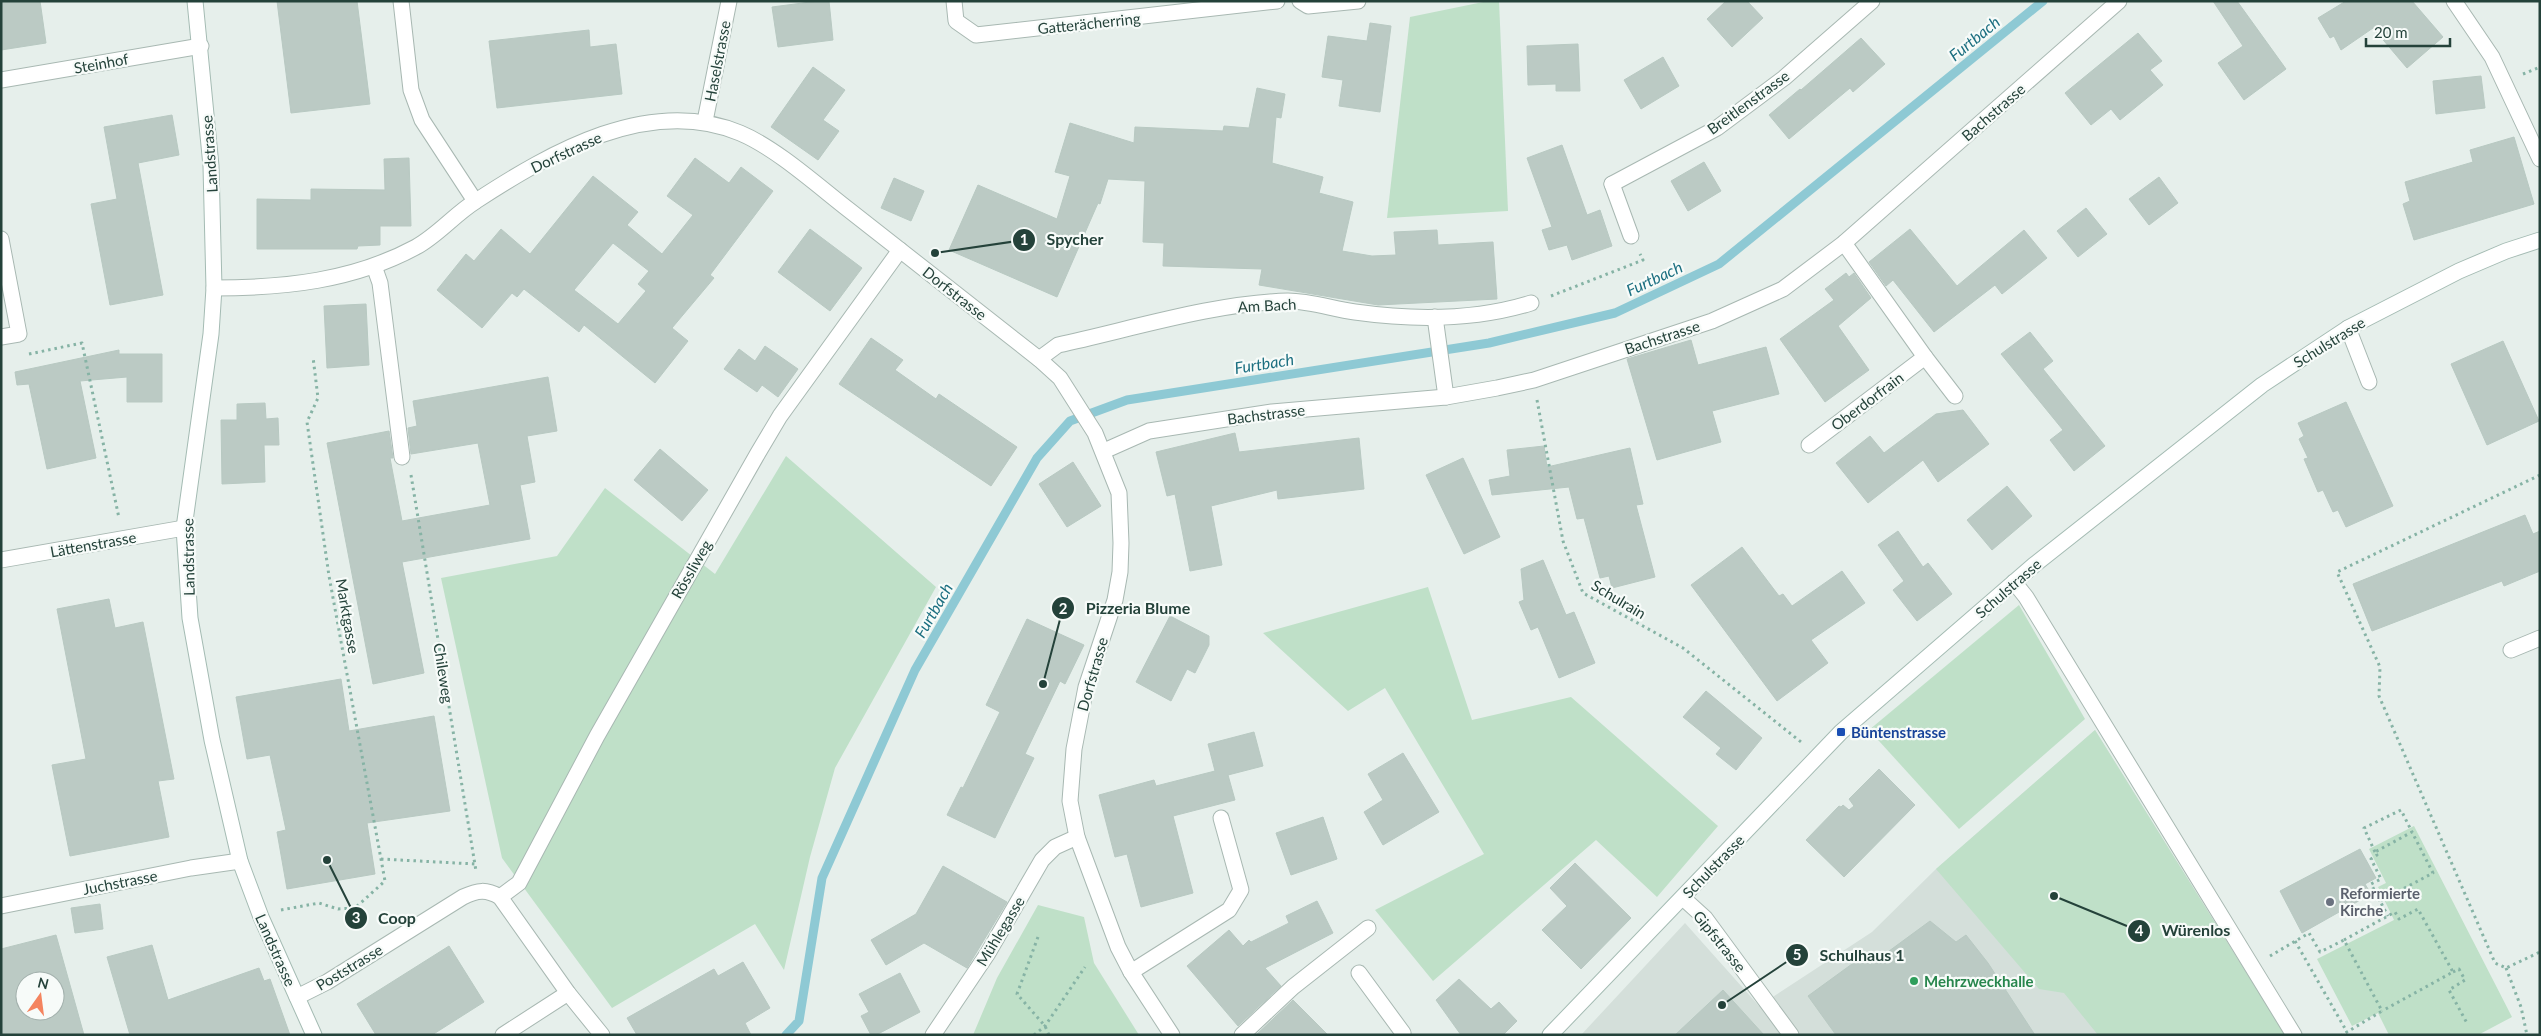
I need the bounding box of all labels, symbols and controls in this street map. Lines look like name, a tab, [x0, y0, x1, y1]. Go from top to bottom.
street label: Gatterächerring	[1037, 9, 1142, 37]
water label: Furtbach	[1945, 12, 2003, 64]
scale bar	[2366, 15, 2450, 47]
street label: Haselstrasse	[700, 19, 734, 103]
text: 20 m	[2374, 23, 2408, 41]
street label: Steinhof	[72, 49, 130, 77]
street label: Breitlenstrasse	[1703, 66, 1793, 138]
street label: Bachstrasse	[1958, 80, 2028, 144]
street label: Landstrasse	[197, 115, 221, 193]
street label: Dorfstrasse	[528, 128, 604, 176]
callout: Spycher	[1012, 224, 1114, 255]
text: Spycher	[1047, 229, 1103, 248]
text: 1	[1020, 230, 1028, 248]
water label: Furtbach	[1623, 257, 1685, 299]
street label: Dorfstrasse	[919, 262, 991, 324]
street label: Am Bach	[1237, 294, 1297, 316]
street label: Schulstrasse	[2290, 313, 2368, 371]
street label: Bachstrasse	[1622, 316, 1702, 358]
water label: Furtbach	[1233, 349, 1295, 377]
street label: Oberdorfrain	[1827, 368, 1907, 434]
street label: Bachstrasse	[1226, 400, 1306, 428]
street label: Landstrasse	[178, 518, 198, 596]
street label: Lättenstrasse	[49, 528, 138, 560]
street label: Rössliweg	[667, 536, 715, 602]
street label: Schulstrasse	[1971, 555, 2045, 621]
street label: Schulrain	[1589, 576, 1649, 622]
street label: Marktgasse	[333, 577, 363, 655]
water label: Furtbach	[910, 579, 956, 641]
callout: Pizzeria Blume	[1051, 593, 1200, 624]
text: Pizzeria Blume	[1086, 598, 1191, 617]
text: 2	[1059, 599, 1068, 617]
street label: Dorfstrasse	[1073, 635, 1111, 713]
street label: Chileweg	[430, 642, 458, 705]
place label: Büntenstrasse	[1851, 723, 1946, 741]
marker: Büntenstrasse	[1835, 726, 1847, 738]
street label: Schulstrasse	[1678, 831, 1748, 901]
street label: Juchstrasse	[81, 866, 159, 898]
place label: Reformierte Kirche	[2340, 884, 2420, 919]
street label: Mühlegasse	[972, 893, 1028, 969]
marker: Reformierte Kirche	[2324, 896, 2336, 908]
callout: Coop	[343, 903, 426, 934]
street label: Gipfstrasse	[1690, 907, 1750, 975]
text: 3	[352, 908, 360, 926]
text: Coop	[378, 908, 416, 927]
street label: Landstrasse	[252, 911, 300, 989]
callout: Würenlos	[2126, 915, 2240, 946]
text: Würenlos	[2162, 920, 2230, 939]
text: 4	[2135, 921, 2144, 939]
callout: Schulhaus 1	[1784, 939, 1914, 970]
street label: Poststrasse	[312, 940, 386, 994]
text: 5	[1793, 945, 1801, 963]
text: Schulhaus 1	[1820, 945, 1904, 964]
north arrow	[15, 971, 65, 1021]
place label: Mehrzweckhalle	[1924, 972, 2034, 990]
text: N	[36, 973, 51, 992]
marker: Mehrzweckhalle	[1908, 975, 1920, 987]

